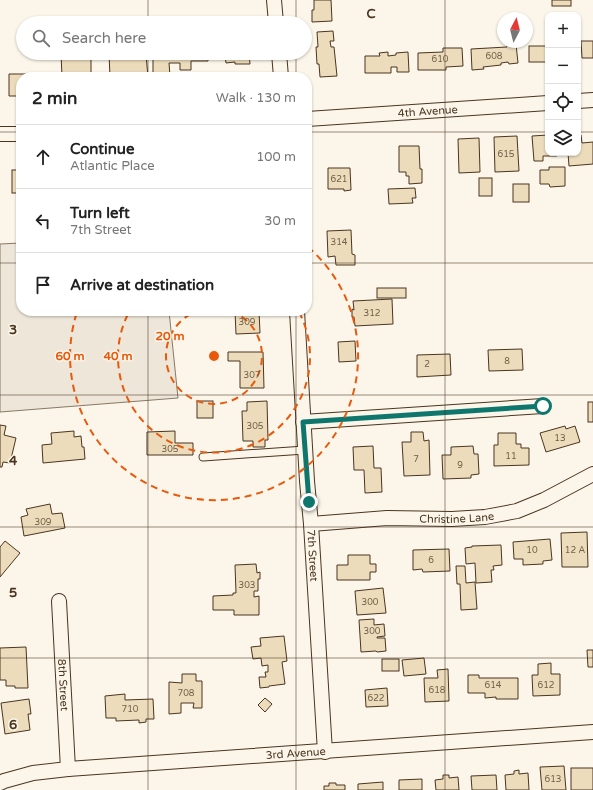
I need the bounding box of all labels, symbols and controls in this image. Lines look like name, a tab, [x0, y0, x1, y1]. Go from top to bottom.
text: C	[366, 6, 376, 22]
north arrow	[497, 12, 533, 48]
map controls	[545, 12, 581, 156]
button: +	[545, 12, 581, 48]
search box	[16, 16, 312, 60]
icon: search	[30, 27, 52, 49]
text: Search here	[62, 29, 146, 47]
button: −	[545, 48, 581, 84]
house number: 608	[486, 51, 503, 62]
house number: 610	[432, 54, 449, 65]
button: locate	[545, 84, 581, 120]
text: 2 min	[32, 88, 77, 109]
text: Walk · 130 m	[216, 90, 296, 106]
street label: 4th Avenue	[397, 103, 458, 119]
button: layers	[545, 120, 581, 156]
text: Continue	[70, 140, 134, 158]
icon: ahead	[32, 146, 54, 168]
text: 100 m	[256, 149, 296, 165]
house number: 615	[498, 149, 515, 160]
text: Atlantic Place	[70, 158, 155, 174]
house number: 621	[331, 174, 347, 185]
text: Turn left	[70, 204, 130, 222]
icon: left	[32, 210, 54, 232]
text: 30 m	[264, 213, 296, 229]
text: 7th Street	[70, 222, 132, 238]
house number: 314	[331, 237, 348, 248]
icon: arrive	[32, 274, 54, 296]
text: Arrive at destination	[70, 276, 214, 294]
house number: 312	[364, 308, 380, 319]
house number: 309	[239, 317, 256, 328]
text: 3	[9, 322, 17, 338]
text: 20 m	[155, 329, 185, 343]
text: 60 m	[55, 349, 85, 363]
text: 40 m	[103, 349, 133, 363]
centre of rings	[207, 349, 221, 363]
house number: 8	[504, 356, 510, 367]
house number: 2	[424, 359, 430, 370]
house number: 307	[244, 370, 261, 381]
route start	[534, 397, 552, 415]
house number: 305	[247, 421, 264, 432]
house number: 13	[554, 433, 566, 444]
house number: 305	[162, 444, 179, 455]
house number: 11	[505, 451, 517, 462]
text: 4	[9, 453, 18, 469]
house number: 7	[413, 454, 419, 465]
house number: 9	[457, 460, 463, 471]
route end	[300, 493, 318, 511]
street label: Christine Lane	[419, 509, 495, 526]
house number: 309	[35, 517, 52, 528]
street label: 7th Street	[305, 529, 321, 582]
house number: 10	[526, 545, 538, 556]
house number: 12 A	[565, 545, 585, 556]
house number: 6	[428, 555, 434, 566]
house number: 303	[239, 580, 255, 591]
text: 5	[9, 585, 17, 601]
house number: 300	[362, 597, 379, 608]
house number: 300	[364, 626, 381, 637]
street label: 8th Street	[56, 658, 71, 711]
house number: 614	[485, 680, 502, 691]
house number: 612	[538, 680, 554, 691]
house number: 618	[429, 685, 446, 696]
house number: 708	[178, 688, 195, 699]
house number: 622	[368, 693, 384, 704]
house number: 710	[122, 704, 139, 715]
text: 6	[9, 717, 17, 733]
street label: 3rd Avenue	[265, 744, 326, 762]
house number: 613	[545, 774, 561, 785]

